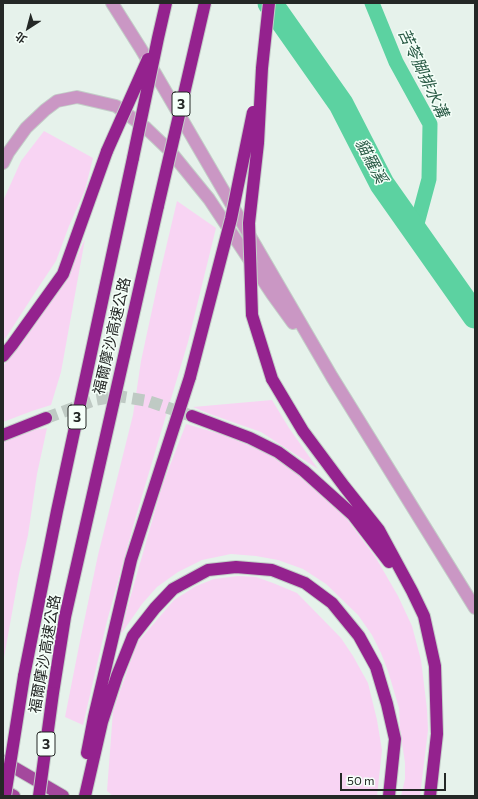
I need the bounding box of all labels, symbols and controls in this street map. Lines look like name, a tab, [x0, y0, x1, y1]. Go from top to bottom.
north arrow	[8, 8, 48, 48]
water label: 苦苓脚排水溝	[394, 25, 452, 121]
text: 北	[12, 30, 29, 47]
road number: 3	[172, 92, 190, 116]
water label: 貓羅溪	[351, 135, 391, 187]
street label: 福爾摩沙高速公路	[90, 276, 134, 396]
road number: 3	[68, 405, 86, 429]
street label: 福爾摩沙高速公路	[26, 593, 64, 715]
road number: 3	[37, 732, 55, 756]
scale bar	[342, 765, 448, 791]
text: 50 m	[347, 773, 375, 787]

